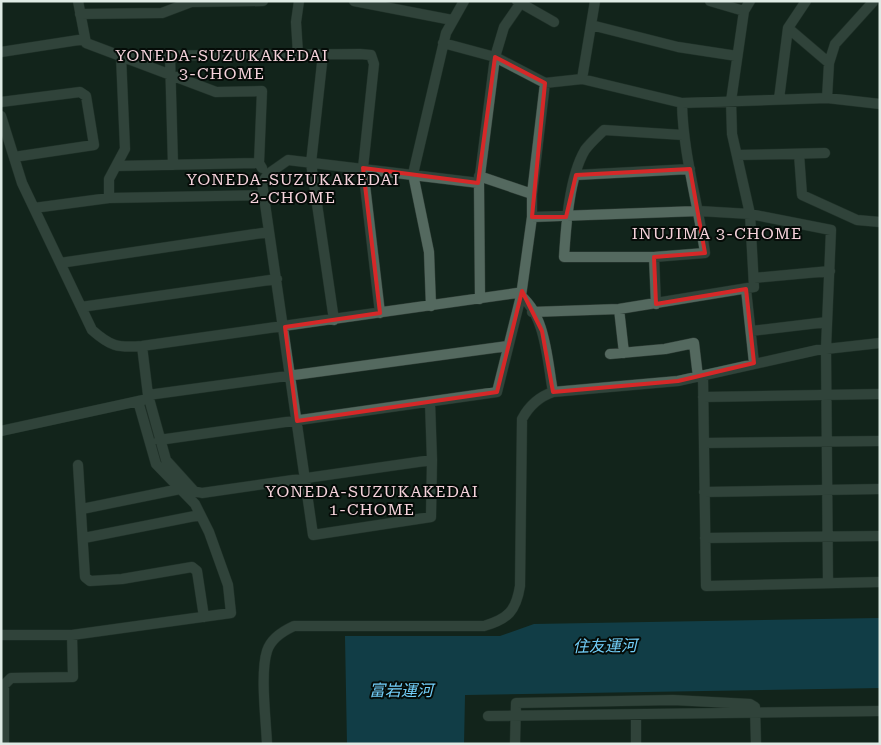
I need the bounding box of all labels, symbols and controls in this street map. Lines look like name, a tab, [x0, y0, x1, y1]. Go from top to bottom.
district label: YONEDA-SUZUKAKEDAI 3-CHOME	[115, 46, 329, 83]
district label: YONEDA-SUZUKAKEDAI 2-CHOME	[186, 170, 400, 207]
district label: INUJIMA 3-CHOME	[632, 224, 802, 243]
district label: YONEDA-SUZUKAKEDAI 1-CHOME	[265, 482, 479, 519]
water label: 住友運河	[573, 636, 640, 656]
water label: 富岩運河	[369, 681, 436, 700]

